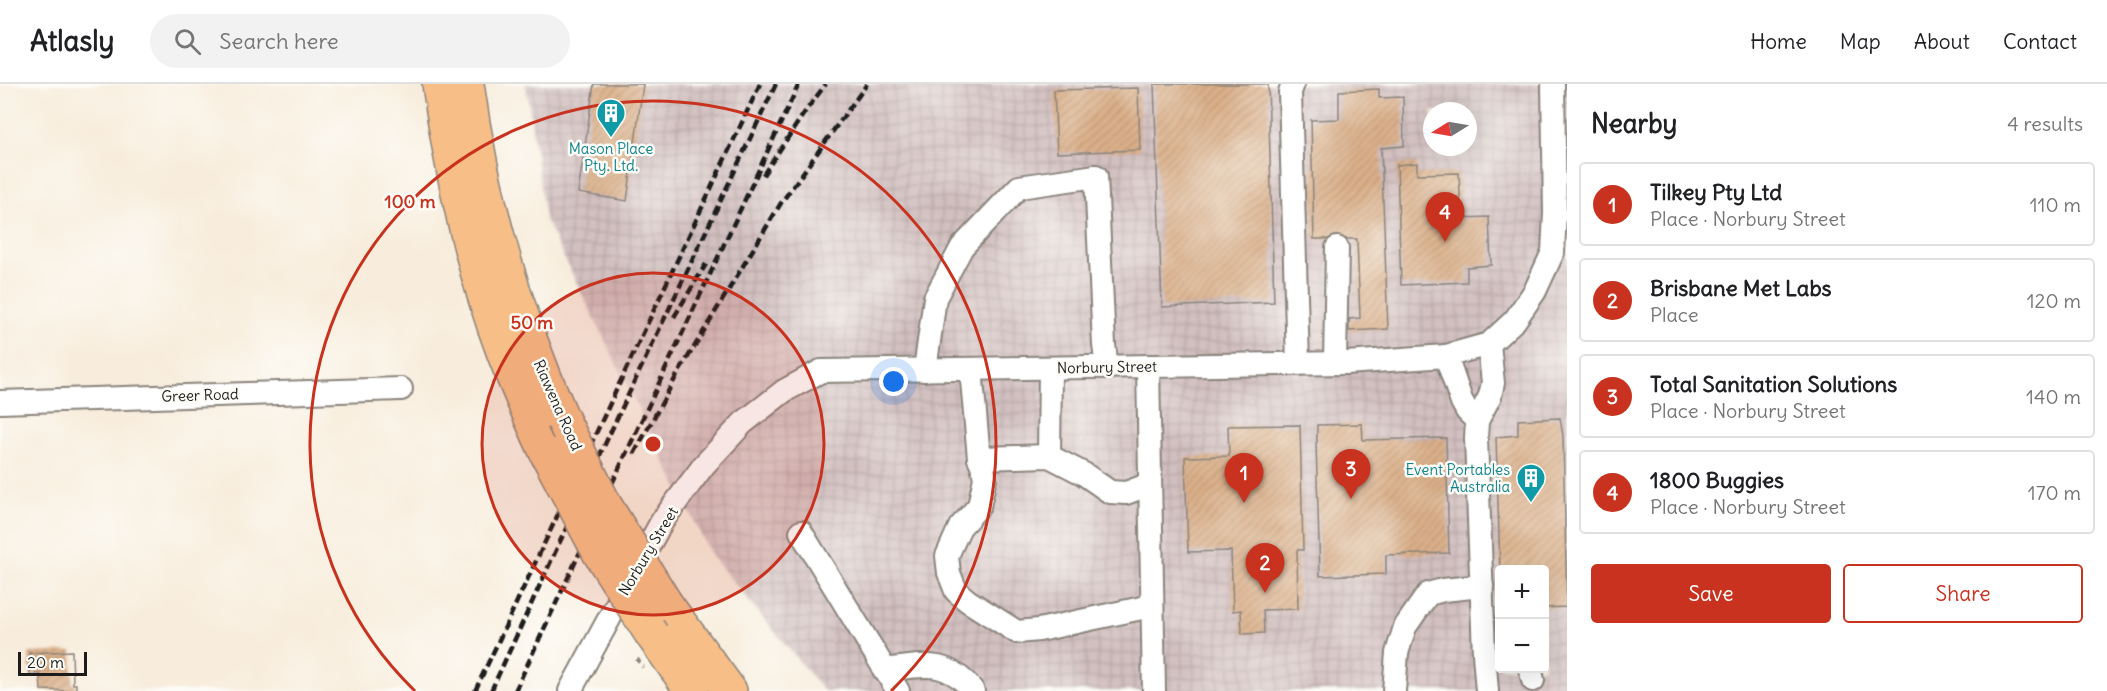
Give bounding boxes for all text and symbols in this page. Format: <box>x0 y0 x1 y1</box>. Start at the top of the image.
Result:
search box <box>150 14 570 68</box>
text: Atlasly <box>30 23 114 59</box>
icon: search <box>171 25 204 58</box>
text: Search here <box>219 27 339 55</box>
text: Home <box>1750 28 1807 55</box>
text: Map <box>1840 28 1881 55</box>
text: About <box>1914 28 1970 55</box>
text: Contact <box>2003 28 2077 55</box>
building icon: Mason Place Pty. Ltd. <box>595 97 627 139</box>
north arrow <box>1423 102 1477 156</box>
text: Nearby <box>1591 107 1677 140</box>
text: 4 results <box>2007 111 2083 136</box>
place label: Mason Place Pty. Ltd. <box>569 139 653 175</box>
text: Tilkey Pty Ltd <box>1650 178 1782 206</box>
text: 100 m <box>385 190 436 213</box>
pin: 4 <box>1426 192 1464 242</box>
text: 1 <box>1609 192 1616 217</box>
text: 110 m <box>2030 192 2081 217</box>
text: Place · Norbury Street <box>1650 206 1846 231</box>
text: Brisbane Met Labs <box>1650 274 1832 302</box>
text: 2 <box>1607 288 1618 313</box>
text: 120 m <box>2027 288 2081 313</box>
text: Place <box>1650 302 1698 327</box>
text: 50 m <box>511 311 553 334</box>
street label: Riawena Road <box>530 357 587 453</box>
street label: Norbury Street <box>1057 357 1157 377</box>
your location <box>879 367 908 396</box>
text: Total Sanitation Solutions <box>1650 370 1897 398</box>
street label: Greer Road <box>161 384 239 406</box>
text: 3 <box>1607 384 1618 409</box>
text: 140 m <box>2026 384 2081 409</box>
text: Place · Norbury Street <box>1650 398 1846 423</box>
centre of rings <box>643 434 663 454</box>
pin: 3 <box>1332 450 1370 499</box>
pin: 1 <box>1224 454 1264 503</box>
place label: Event Portables Australia <box>1405 460 1510 496</box>
building icon: Event Portables Australia <box>1515 462 1547 504</box>
text: 1800 Buggies <box>1650 466 1784 494</box>
text: 4 <box>1607 480 1618 505</box>
text: 170 m <box>2028 480 2081 505</box>
text: Place · Norbury Street <box>1650 494 1846 519</box>
street label: Norbury Street <box>614 503 682 599</box>
pin: 2 <box>1246 544 1284 593</box>
button: Save <box>1591 564 1831 623</box>
button: Share <box>1843 564 2083 623</box>
map controls <box>1495 565 1549 673</box>
button: + <box>1495 565 1549 619</box>
button: − <box>1495 619 1549 673</box>
scale bar <box>18 649 87 676</box>
text: 20 m <box>27 652 64 672</box>

